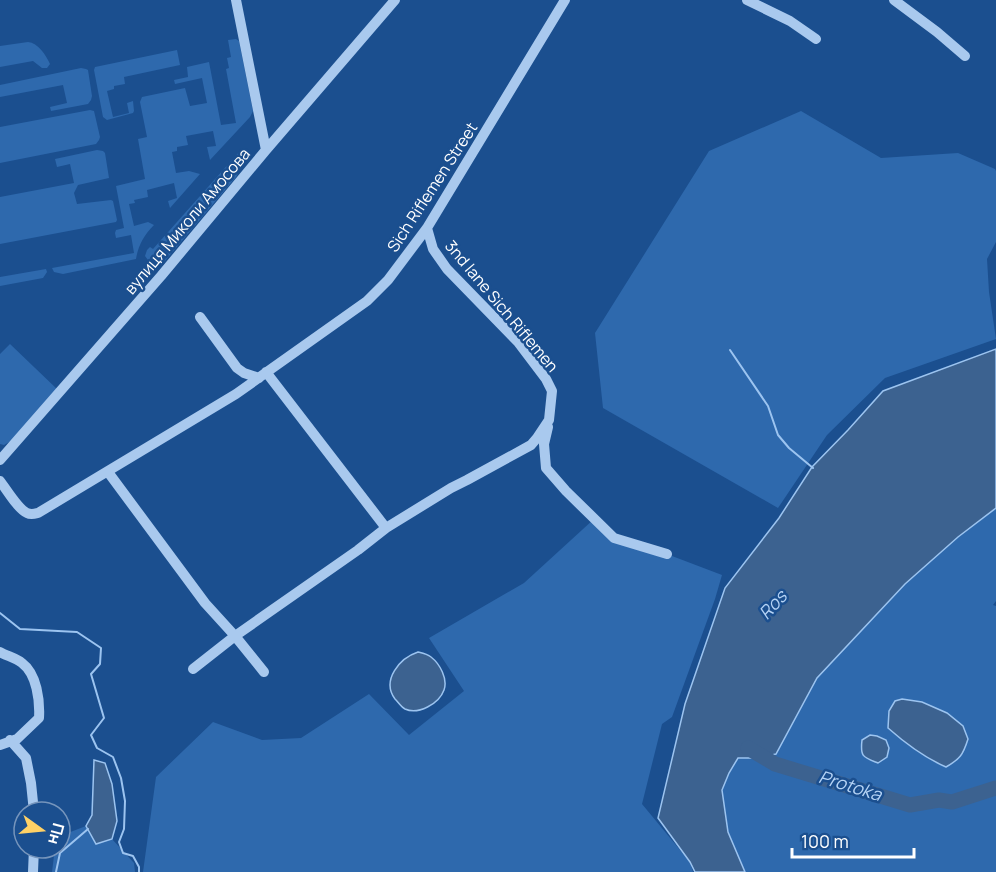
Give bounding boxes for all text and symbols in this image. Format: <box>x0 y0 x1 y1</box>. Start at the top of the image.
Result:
street label: Sich Riflemen Street <box>382 118 482 256</box>
street label: вулиця Миколи Амосова <box>119 143 255 299</box>
street label: 3nd lane Sich Riflemen <box>440 235 564 377</box>
water label: Ros <box>753 583 793 624</box>
water label: Protoka <box>816 764 885 806</box>
north arrow <box>12 800 72 860</box>
text: Пн <box>43 821 70 847</box>
scale bar <box>792 821 914 859</box>
text: 100 m <box>801 829 849 853</box>

